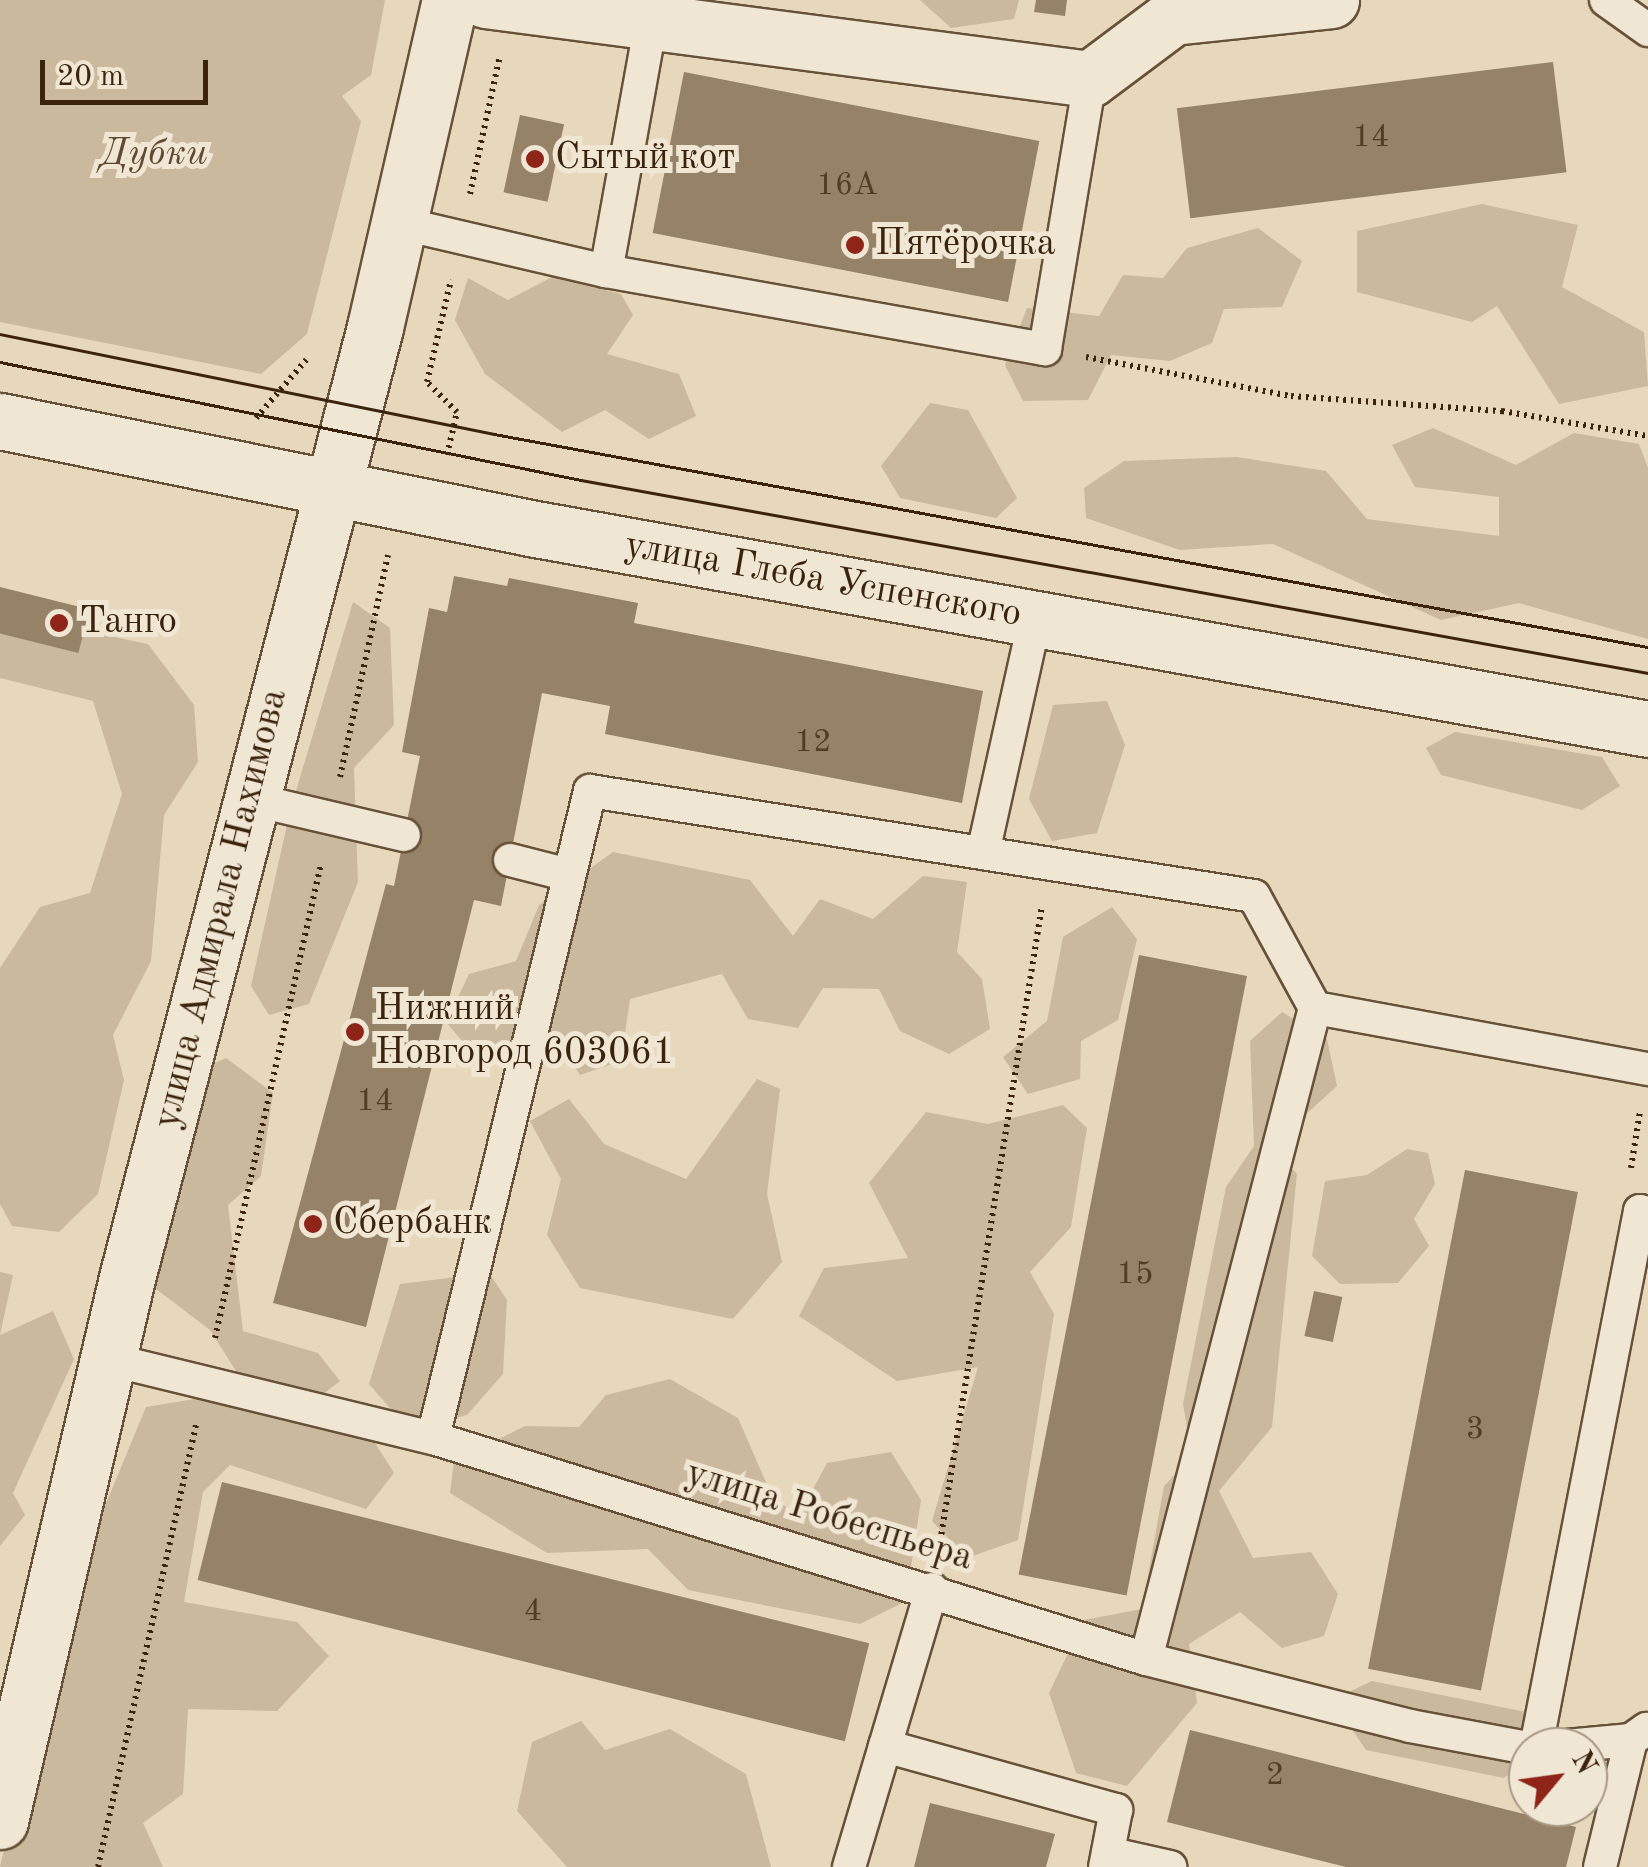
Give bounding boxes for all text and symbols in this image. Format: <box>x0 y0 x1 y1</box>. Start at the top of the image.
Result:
scale bar <box>45 40 212 102</box>
text: 20 m <box>57 62 124 92</box>
house number: 14 <box>1352 119 1390 157</box>
park label: Дубки <box>100 132 208 178</box>
place label: Сытый кот <box>555 136 735 182</box>
marker: Сытый кот <box>524 148 546 170</box>
house number: 16А <box>816 167 878 205</box>
place label: Пятёрочка <box>875 222 1055 268</box>
marker: Пятёрочка <box>844 234 866 256</box>
street label: улица Глеба Успенского <box>621 524 1025 638</box>
place label: Танго <box>79 600 177 646</box>
marker: Танго <box>48 612 70 634</box>
street label: улица Адмирала Нахимова <box>145 684 299 1134</box>
house number: 12 <box>794 724 832 762</box>
place label: Нижний Новгород 603061 <box>375 987 674 1076</box>
marker: Нижний Новгород 603061 <box>344 1021 366 1043</box>
house number: 14 <box>356 1083 394 1121</box>
place label: Сбербанк <box>333 1201 492 1247</box>
marker: Сбербанк <box>302 1213 324 1235</box>
house number: 15 <box>1116 1256 1154 1294</box>
house number: 3 <box>1466 1411 1484 1449</box>
street label: улица Робеспьера <box>680 1452 978 1582</box>
house number: 4 <box>524 1593 542 1631</box>
north arrow <box>1508 1727 1608 1827</box>
text: N <box>1565 1747 1600 1780</box>
house number: 2 <box>1266 1757 1284 1795</box>

